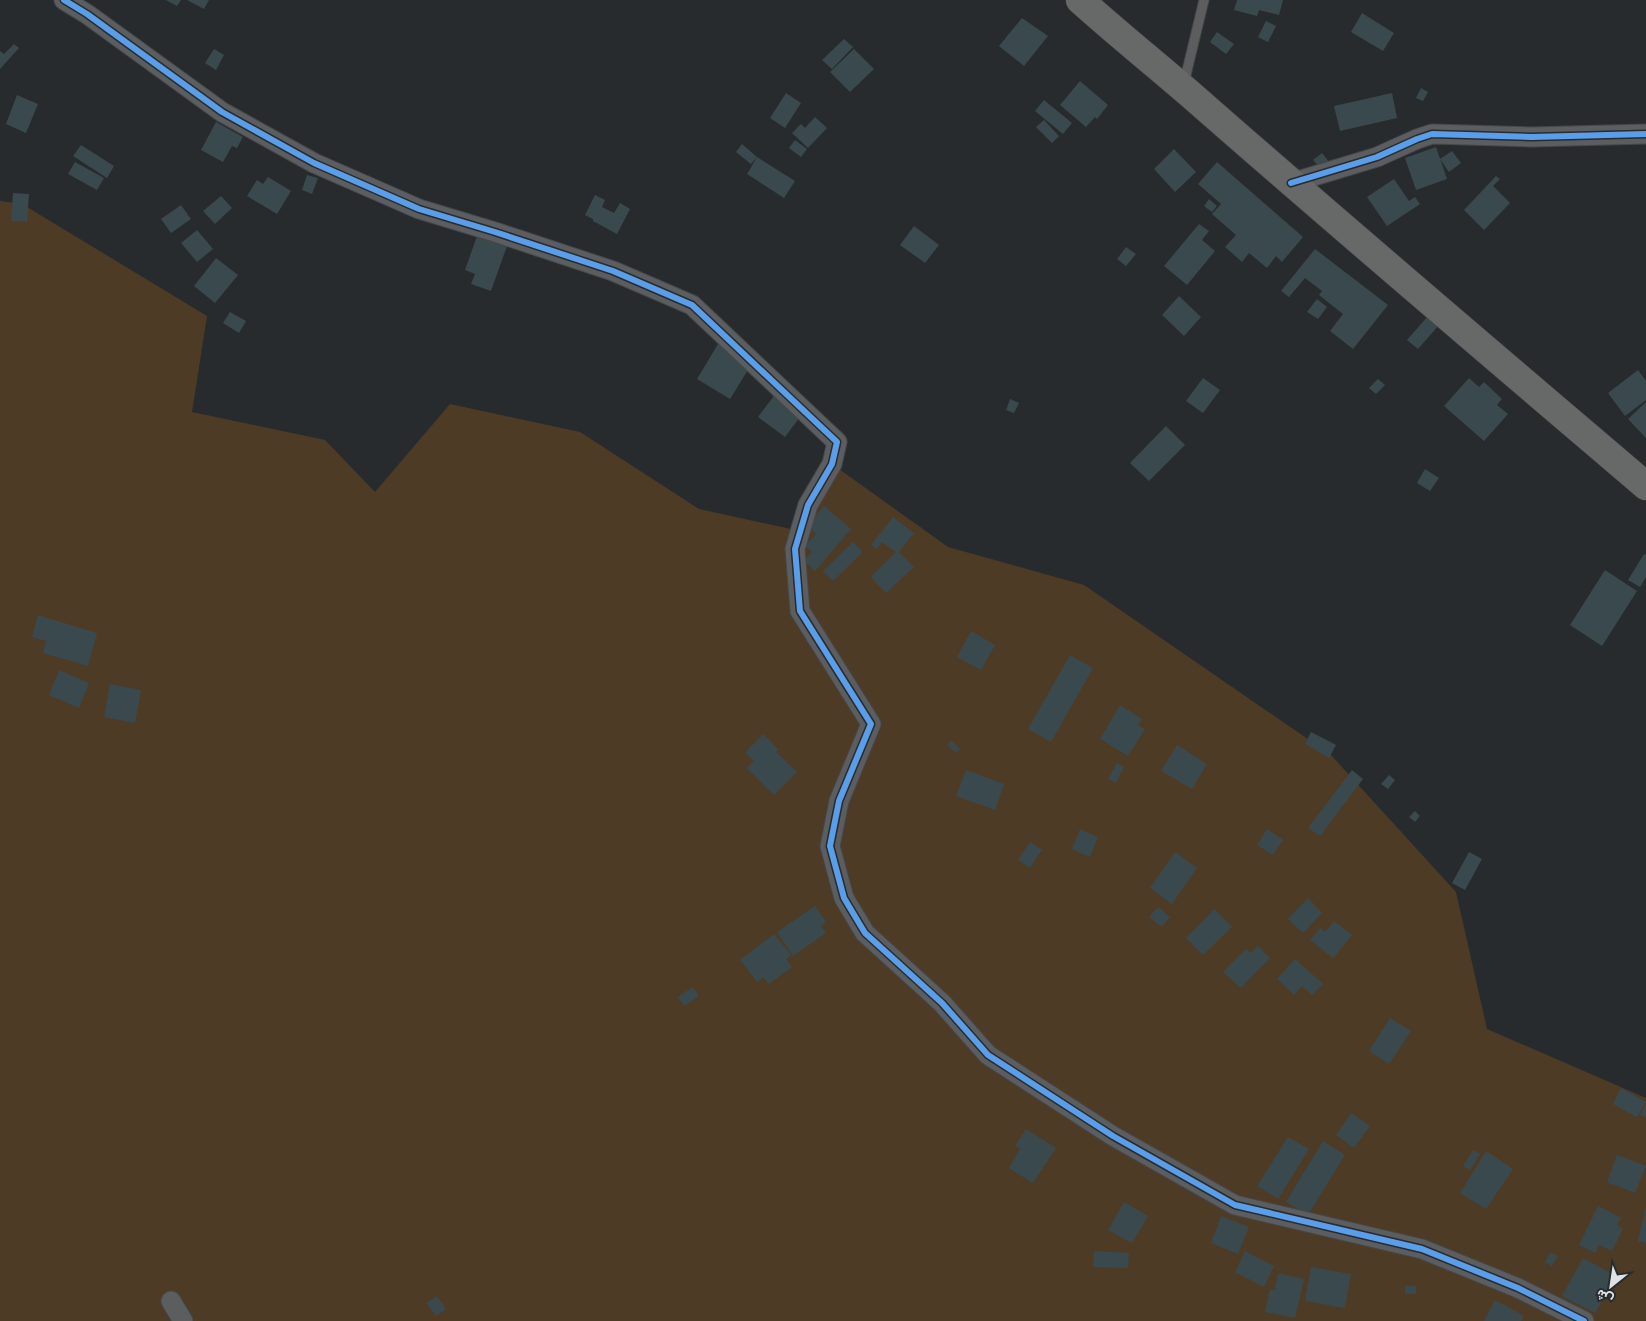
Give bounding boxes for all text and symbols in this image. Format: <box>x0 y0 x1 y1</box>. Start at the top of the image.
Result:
north arrow <box>1586 1261 1636 1311</box>
text: ش <box>1593 1285 1616 1309</box>

